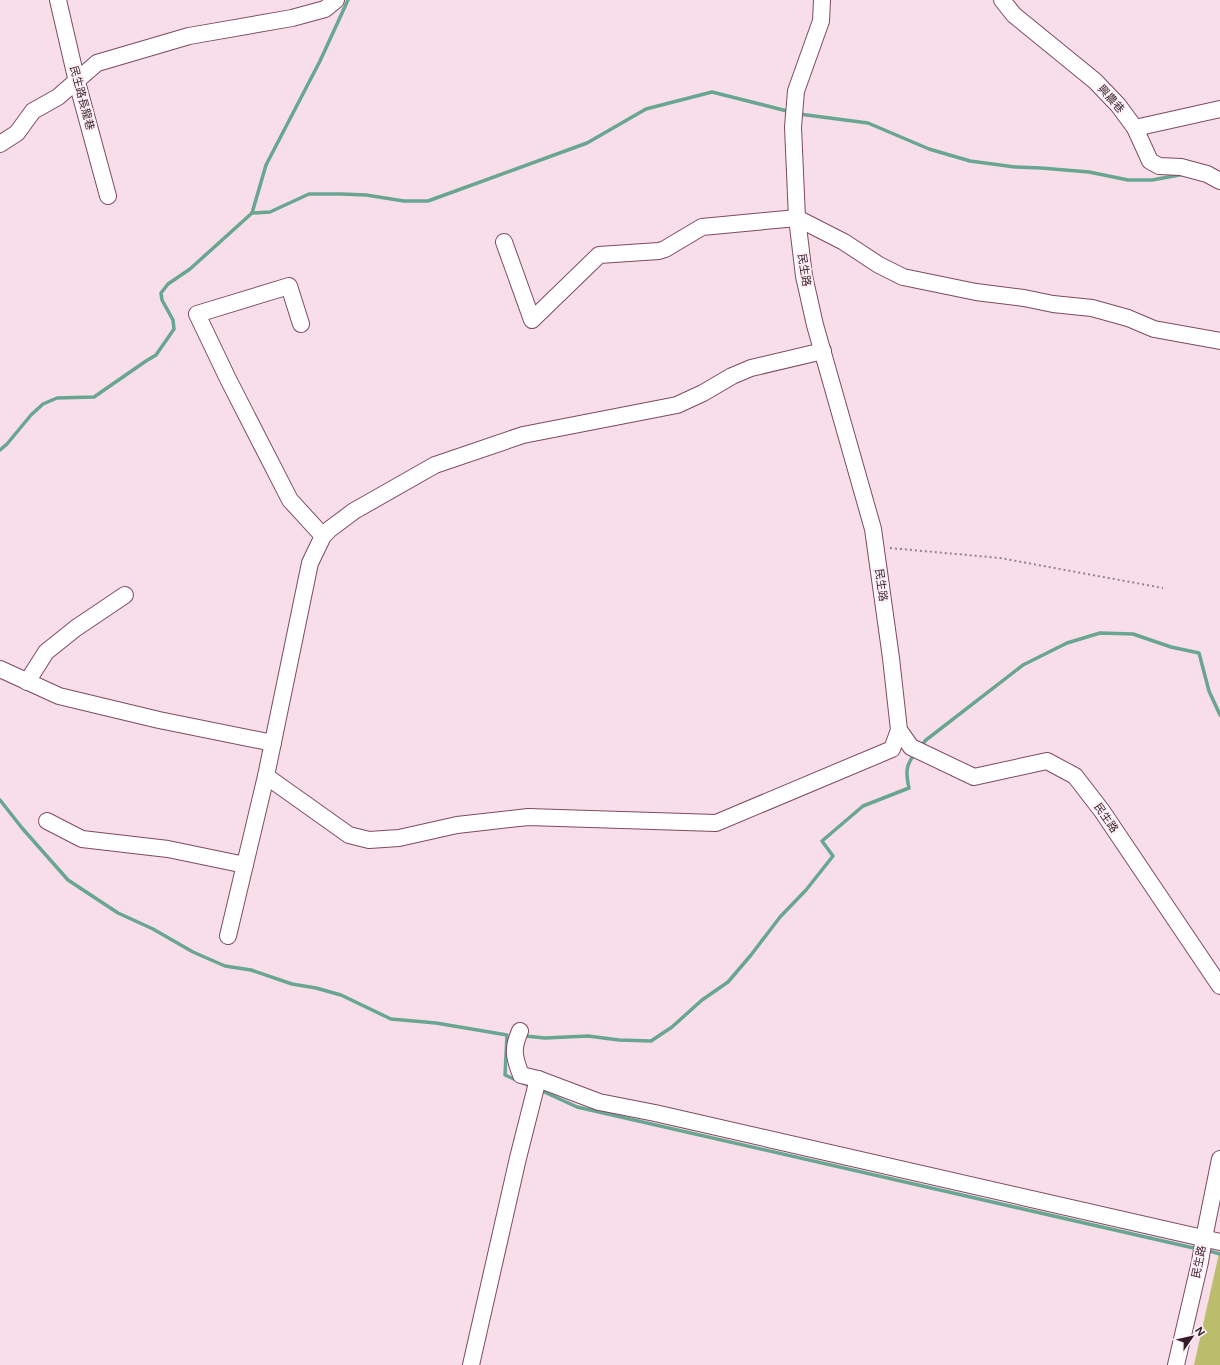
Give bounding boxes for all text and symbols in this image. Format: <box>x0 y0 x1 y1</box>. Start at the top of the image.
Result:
street label: 民生路長龍巷 <box>67 64 97 132</box>
street label: 興農巷 <box>1095 82 1127 116</box>
street label: 民生路 <box>795 253 813 287</box>
street label: 民生路 <box>872 568 890 602</box>
street label: 民生路 <box>1091 801 1121 835</box>
street label: 民生路 <box>1189 1245 1209 1279</box>
north arrow <box>1172 1317 1212 1357</box>
text: N <box>1192 1325 1208 1339</box>

